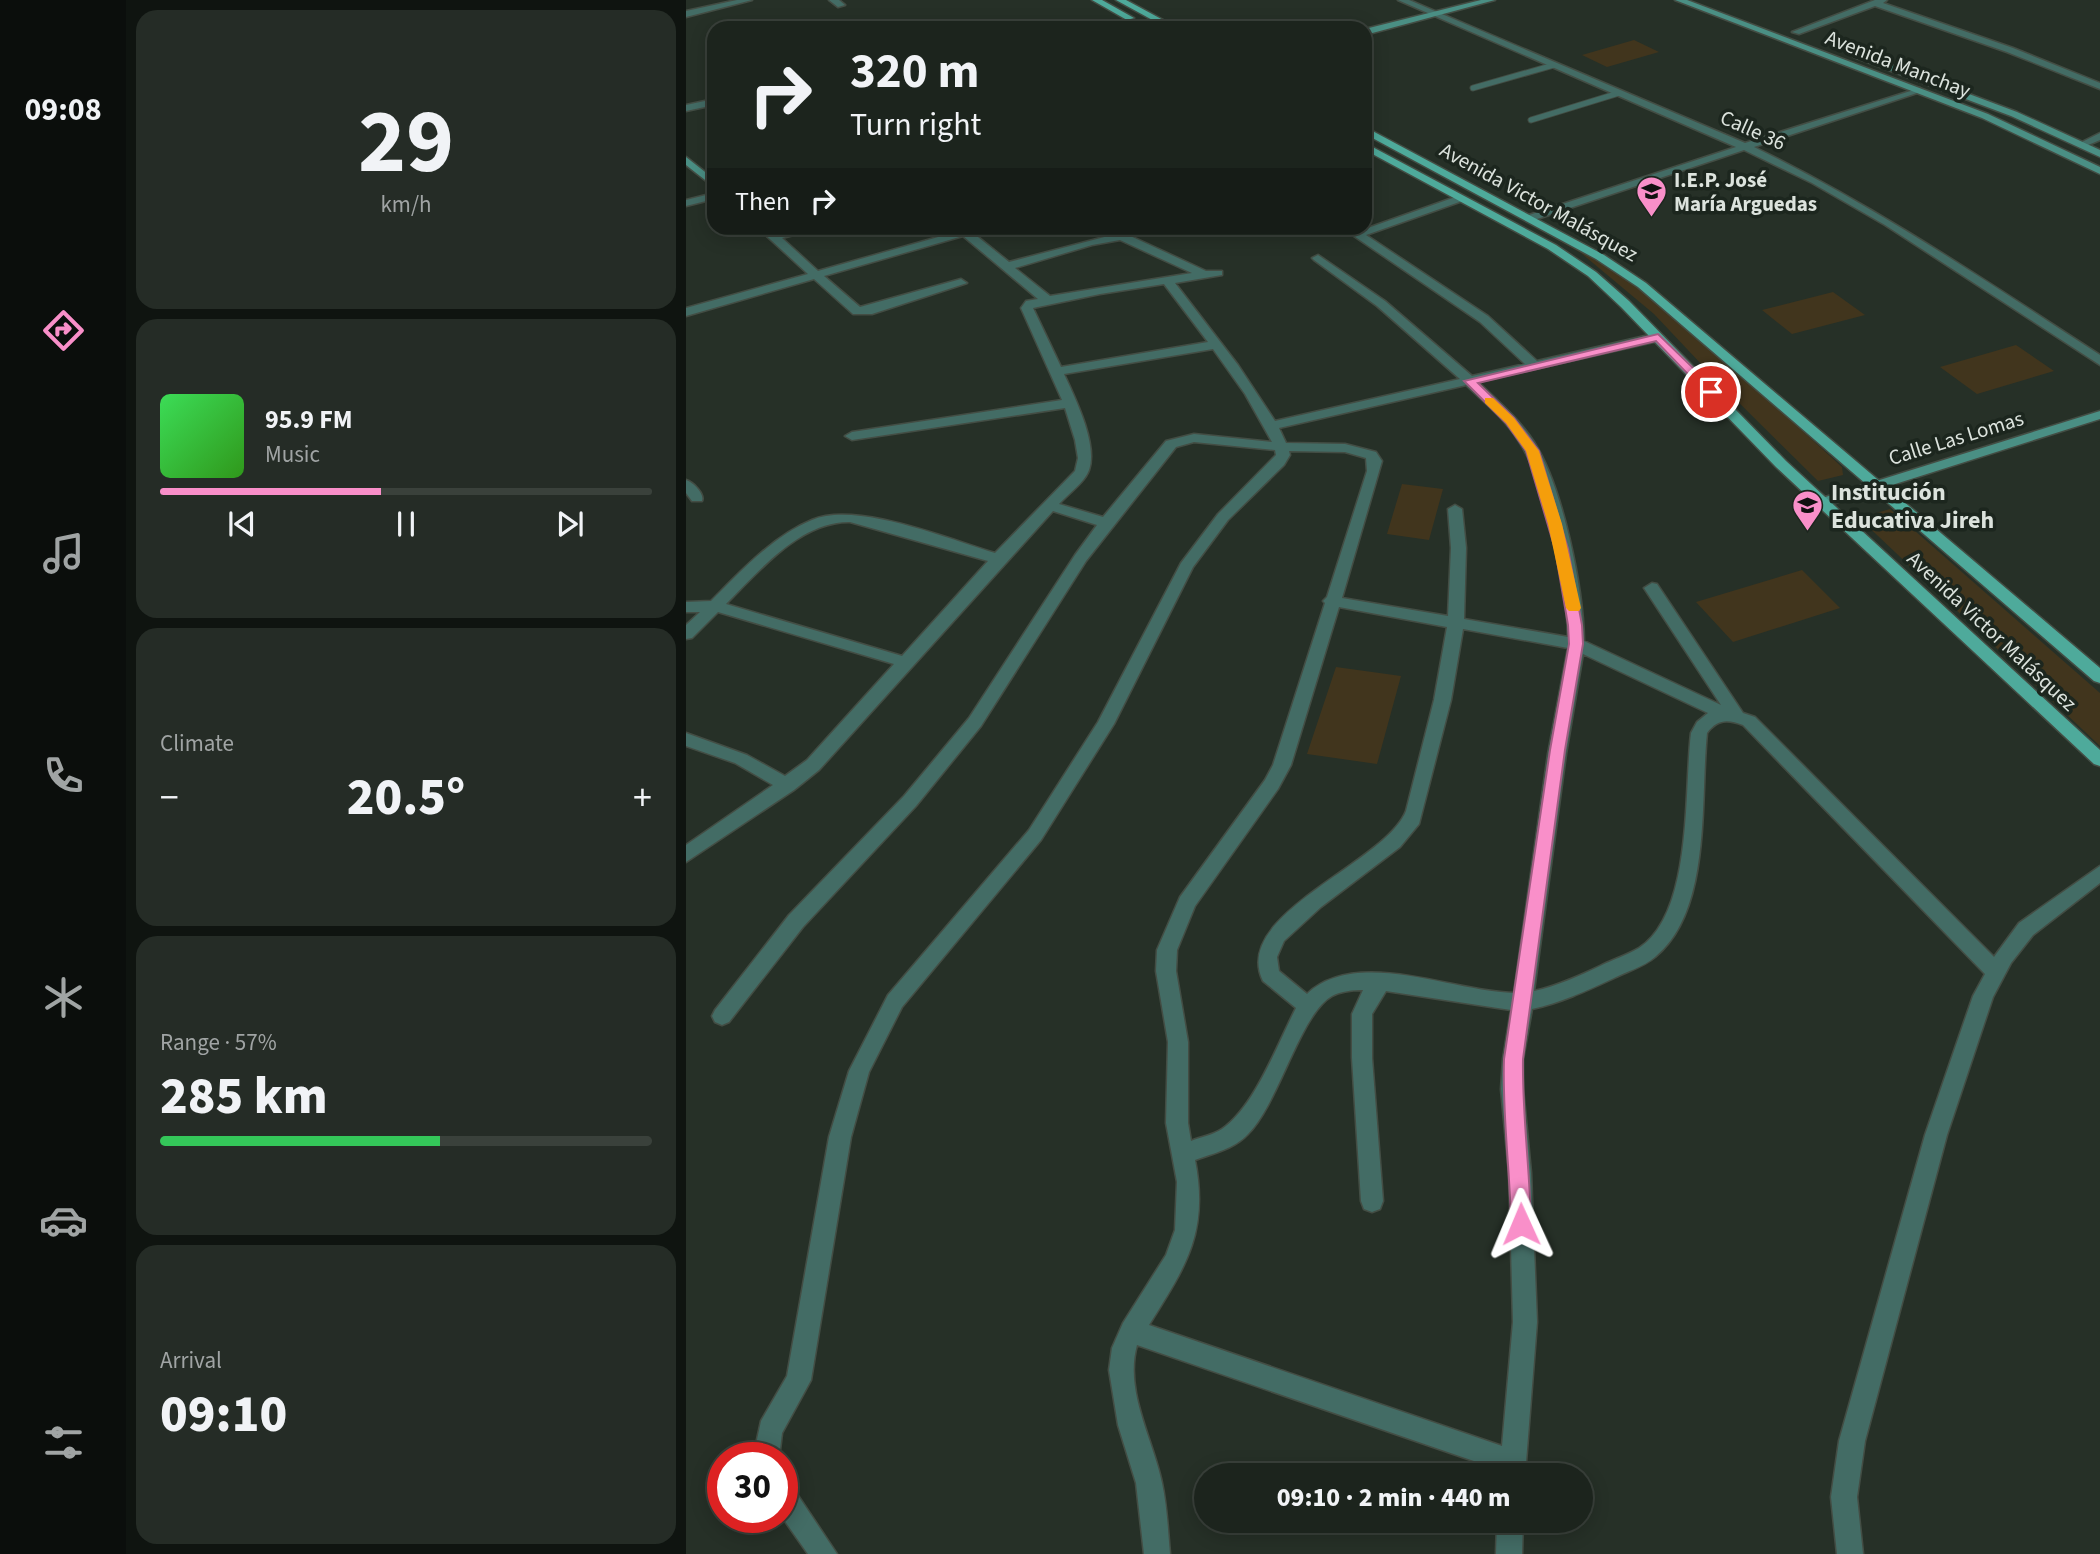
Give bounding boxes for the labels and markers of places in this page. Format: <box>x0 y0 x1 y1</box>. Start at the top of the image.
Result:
place label: I.E.P. José María Arguedas <box>1674 165 1817 219</box>
school or university icon: I.E.P. José María Arguedas <box>1634 175 1668 219</box>
pin <box>1681 362 1741 422</box>
place label: Institución Educativa Jireh <box>1831 475 1994 538</box>
school or university icon: Institución Educativa Jireh <box>1791 489 1825 533</box>

